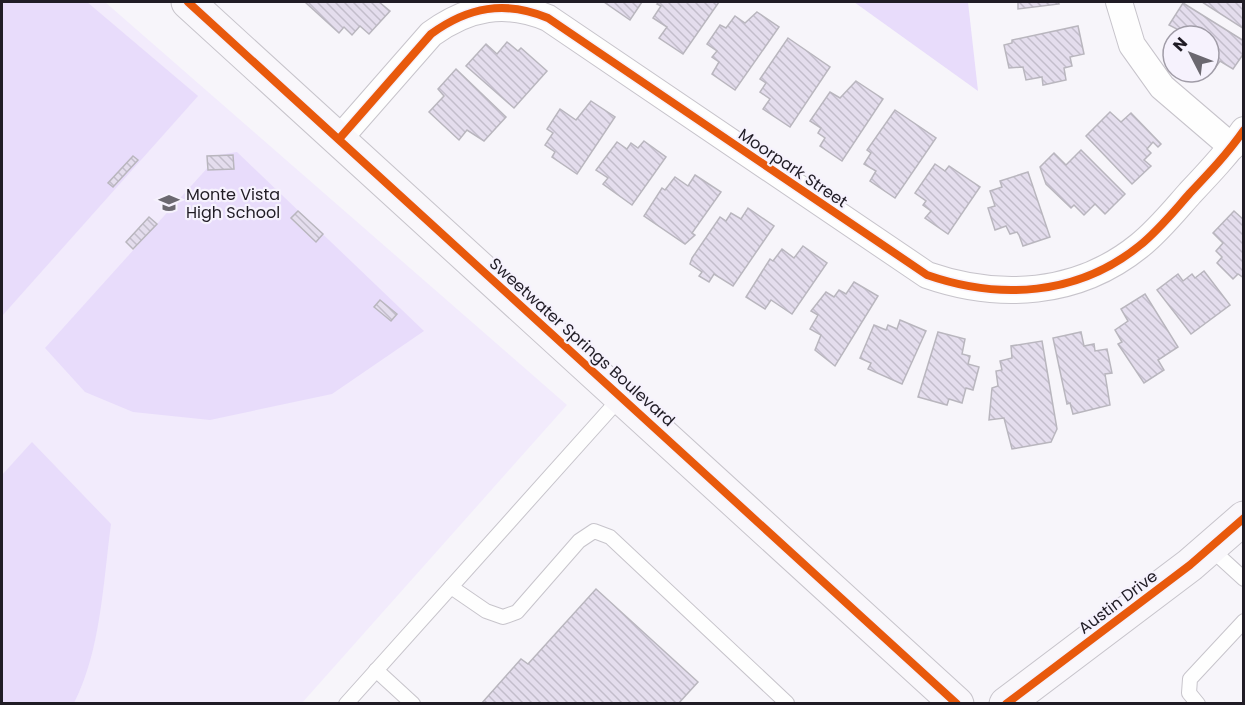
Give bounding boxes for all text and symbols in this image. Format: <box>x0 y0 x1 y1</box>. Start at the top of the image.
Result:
north arrow <box>1161 24 1221 84</box>
text: N <box>1168 32 1193 56</box>
street label: Moorpark Street <box>734 123 852 213</box>
place label: Monte Vista High School <box>186 183 280 224</box>
school or university icon: Monte Vista High School <box>157 191 181 215</box>
street label: Sweetwater Springs Boulevard <box>484 252 680 432</box>
street label: Austin Drive <box>1074 565 1162 639</box>

